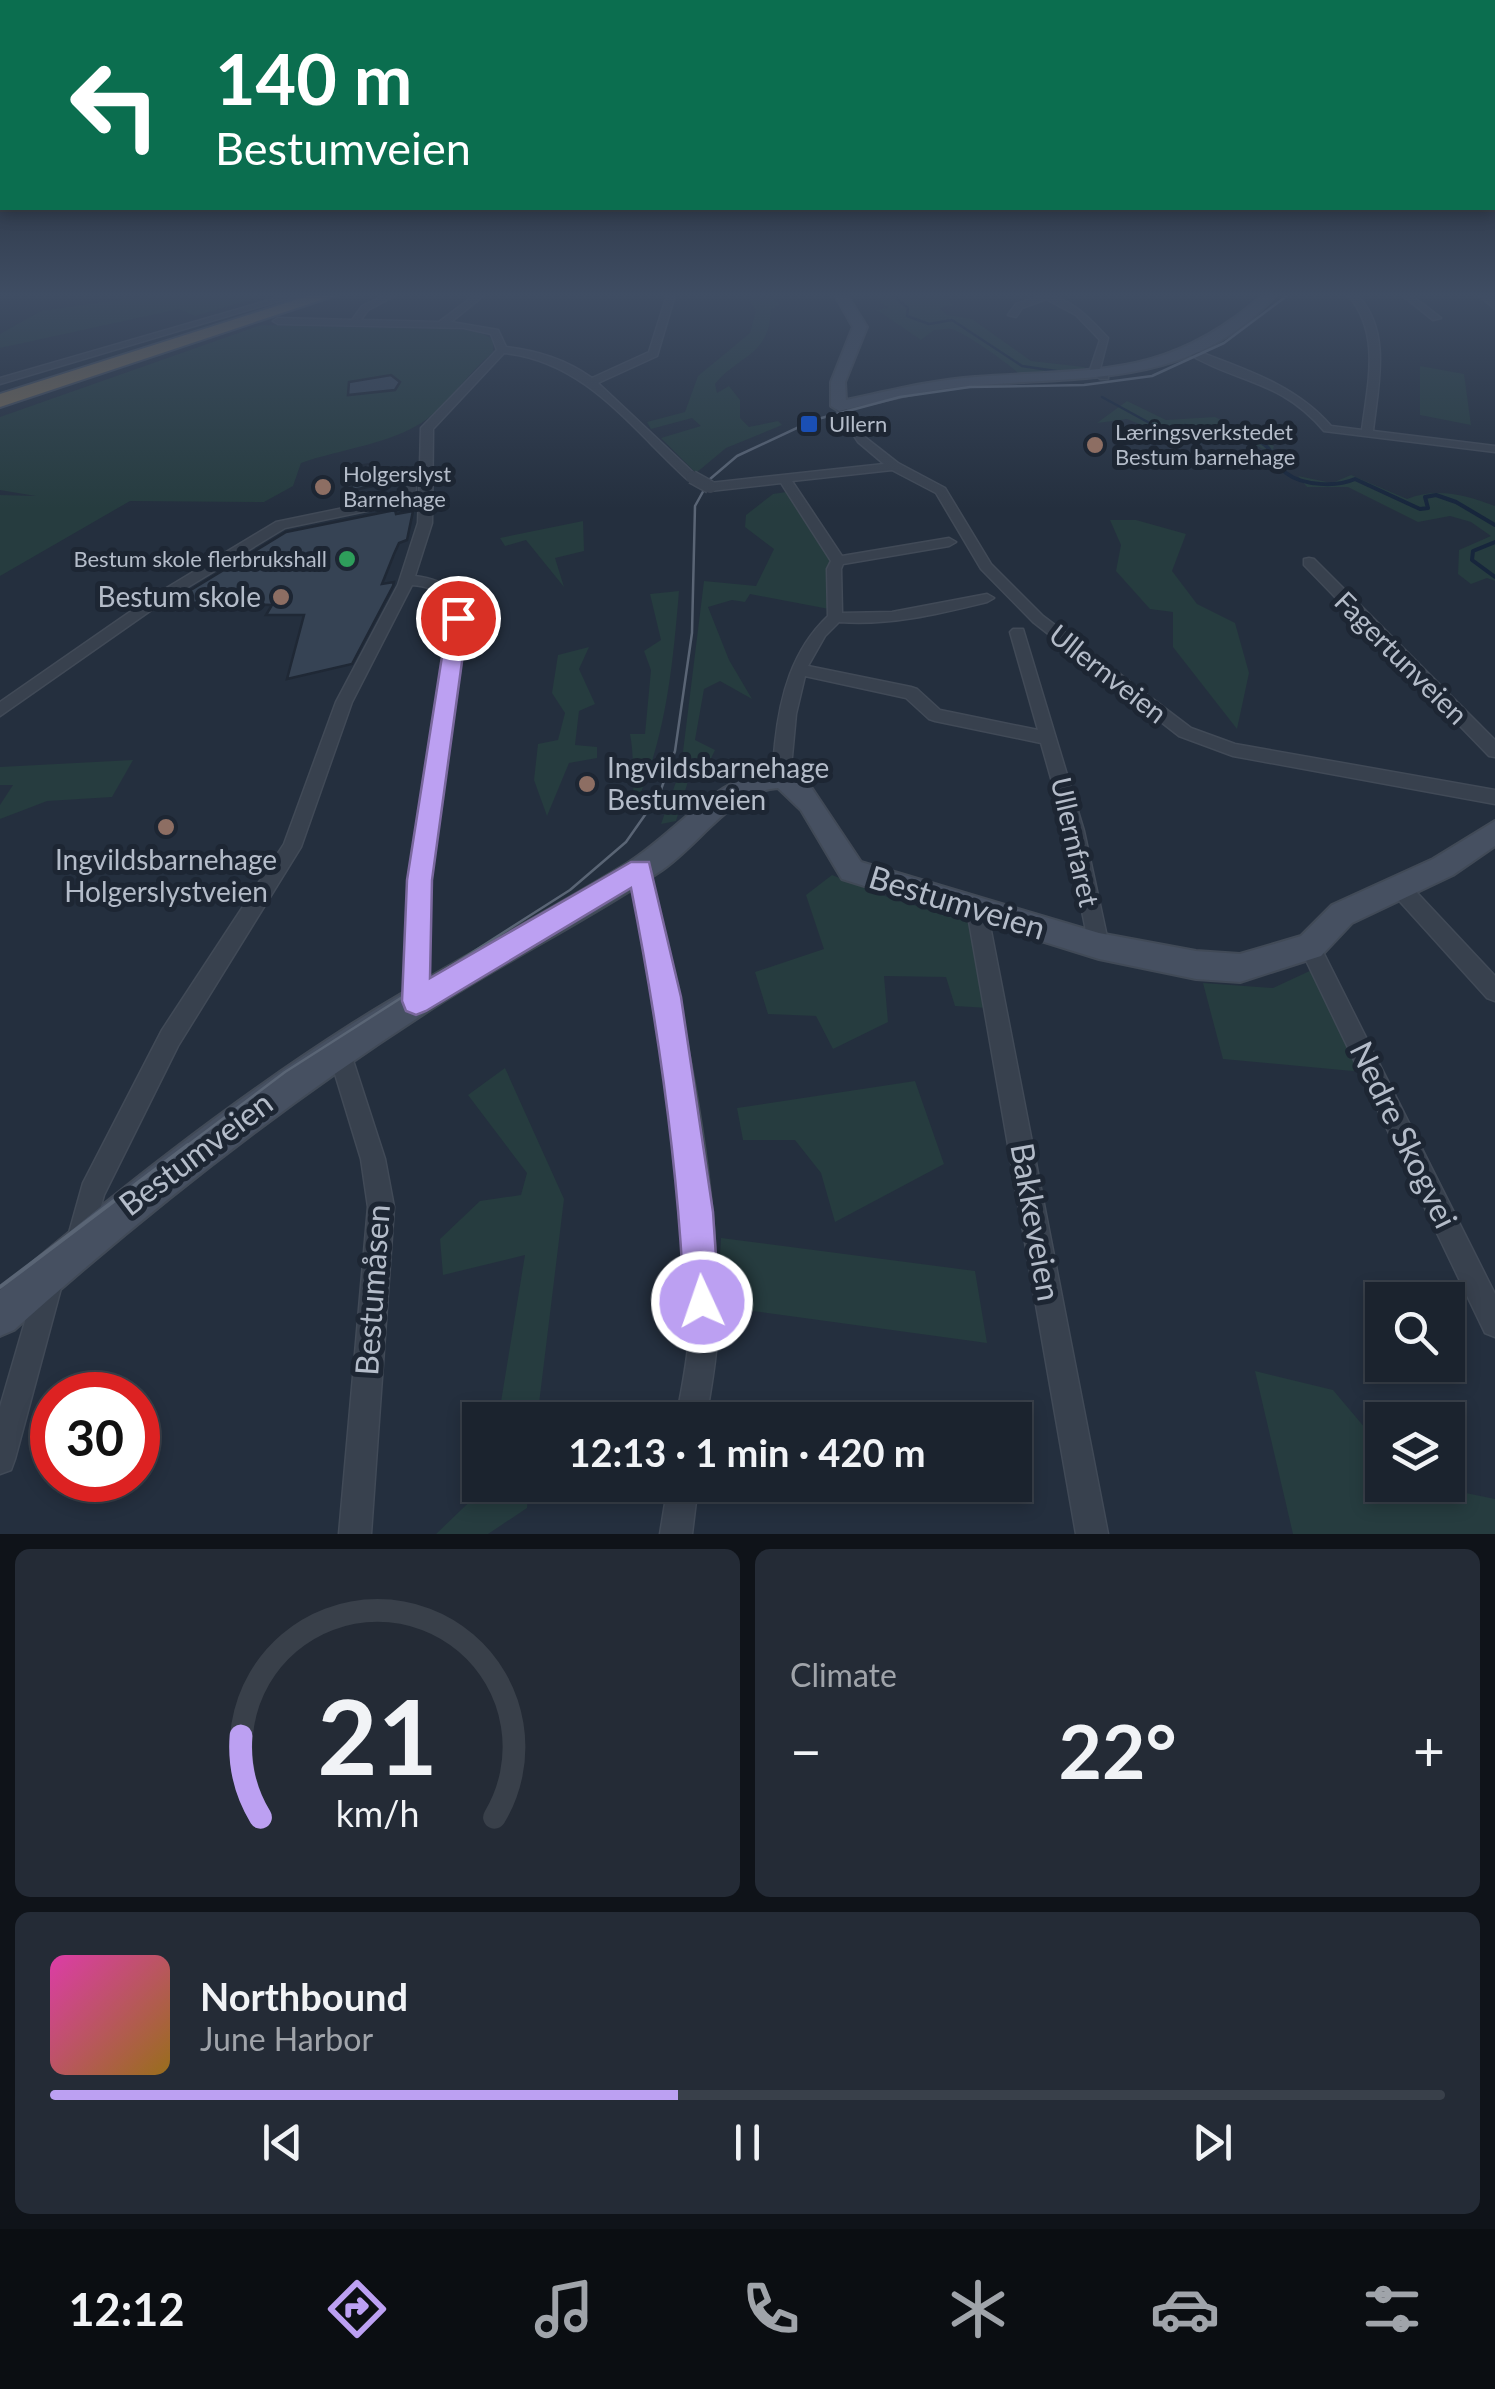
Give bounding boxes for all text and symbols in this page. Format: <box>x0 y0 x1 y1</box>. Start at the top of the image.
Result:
text: 140 m <box>215 36 412 120</box>
icon: left <box>50 40 180 170</box>
text: Bestumveien <box>215 121 471 175</box>
place label: Ullern <box>829 410 887 437</box>
marker: Ullern <box>798 413 820 435</box>
place label: Læringsverkstedet Bestum barnehage <box>1115 418 1295 470</box>
marker: Læringsverkstedet Bestum barnehage <box>1084 434 1106 456</box>
place label: Holgerslyst Barnehage <box>343 460 451 512</box>
marker: Holgerslyst Barnehage <box>312 476 334 498</box>
place label: Bestum skole flerbrukshall <box>73 545 327 572</box>
marker: Bestum skole flerbrukshall <box>336 548 358 570</box>
pin <box>416 576 501 661</box>
place label: Bestum skole <box>98 579 261 613</box>
street label: Fagertunveien <box>1328 584 1475 731</box>
marker: Bestum skole <box>270 586 292 608</box>
icon: arrive <box>431 591 486 646</box>
street label: Ullernveien <box>1043 617 1174 730</box>
place label: Ingvildsbarnehage Bestumveien <box>607 750 829 816</box>
marker: Ingvildsbarnehage Bestumveien <box>576 773 598 795</box>
street label: Ullernfaret <box>1045 774 1107 910</box>
marker: Ingvildsbarnehage Holgerslystveien <box>155 816 177 838</box>
place label: Ingvildsbarnehage Holgerslystveien <box>55 842 277 908</box>
street label: Bestumveien <box>865 856 1050 947</box>
street label: Nedre Skogvei <box>1342 1035 1466 1234</box>
street label: Bestumveien <box>111 1082 279 1223</box>
street label: Bakkeveien <box>1003 1140 1070 1304</box>
street label: Bestumåsen <box>346 1203 397 1377</box>
position arrow <box>650 1250 754 1354</box>
map controls <box>1365 1282 1465 1502</box>
button: search <box>1365 1282 1465 1382</box>
speed limit sign: 30 <box>30 1372 160 1502</box>
button: layers <box>1365 1402 1465 1502</box>
text: 12:13 · 1 min · 420 m <box>568 1429 926 1475</box>
text: Climate <box>790 1655 897 1694</box>
text: 21 <box>317 1672 438 1797</box>
text: 22° <box>1058 1705 1177 1795</box>
text: − <box>790 1717 822 1783</box>
text: + <box>1413 1717 1445 1783</box>
text: km/h <box>336 1792 419 1835</box>
text: Northbound <box>200 1973 408 2019</box>
text: June Harbor <box>200 2019 373 2058</box>
icon: previous <box>255 2115 310 2170</box>
icon: pause <box>720 2115 775 2170</box>
icon: next <box>1185 2115 1240 2170</box>
icon: directions <box>322 2274 392 2344</box>
icon: music <box>529 2274 599 2344</box>
icon: phone <box>736 2274 806 2344</box>
icon: climate <box>943 2274 1013 2344</box>
icon: car <box>1150 2274 1220 2344</box>
icon: filters <box>1357 2274 1427 2344</box>
text: 12:12 <box>69 2282 185 2336</box>

